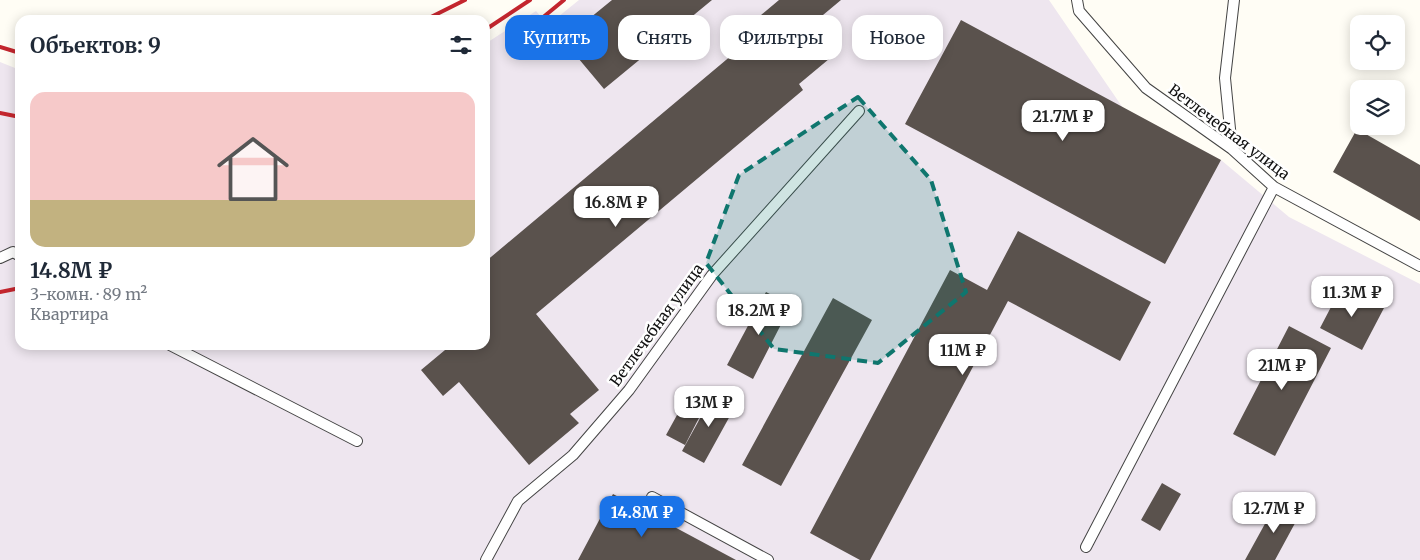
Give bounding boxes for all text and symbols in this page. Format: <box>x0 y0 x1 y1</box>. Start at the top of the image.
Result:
chip: Купить <box>505 15 608 60</box>
chip: Снять <box>618 15 710 60</box>
chip: Фильтры <box>720 15 842 60</box>
chip: Новое <box>852 15 943 60</box>
map controls <box>1350 15 1405 135</box>
button: locate <box>1350 15 1405 70</box>
icon: filters <box>447 31 475 59</box>
text: Объектов: 9 <box>30 32 161 59</box>
street label: Ветлечебная улица <box>1165 80 1294 183</box>
button: layers <box>1350 80 1405 135</box>
pin: 21.7M ₽ <box>1017 100 1109 142</box>
text: 21.7M ₽ <box>1033 106 1093 126</box>
icon: home <box>208 124 298 214</box>
pin: 16.8M ₽ <box>570 186 662 228</box>
text: 16.8M ₽ <box>585 192 647 212</box>
text: 14.8M ₽ <box>30 257 112 284</box>
street label: Ветлечебная улица <box>606 260 708 390</box>
pin: 11.3M ₽ <box>1306 276 1398 318</box>
text: 11.3M ₽ <box>1322 282 1382 302</box>
text: 3-комн. · 89 m² <box>30 284 147 304</box>
pin: 18.2M ₽ <box>713 294 805 336</box>
text: 18.2M ₽ <box>728 300 790 320</box>
text: Квартира <box>30 304 109 324</box>
pin: 11M ₽ <box>928 334 998 376</box>
text: 11M ₽ <box>940 340 986 360</box>
pin: 21M ₽ <box>1247 348 1317 391</box>
text: 21M ₽ <box>1258 355 1306 375</box>
pin: 13M ₽ <box>674 386 744 428</box>
text: 13M ₽ <box>685 392 733 412</box>
pin: 12.7M ₽ <box>1228 492 1320 534</box>
pin: 14.8M ₽ <box>596 496 688 538</box>
text: 12.7M ₽ <box>1244 498 1305 518</box>
text: 14.8M ₽ <box>611 502 673 522</box>

